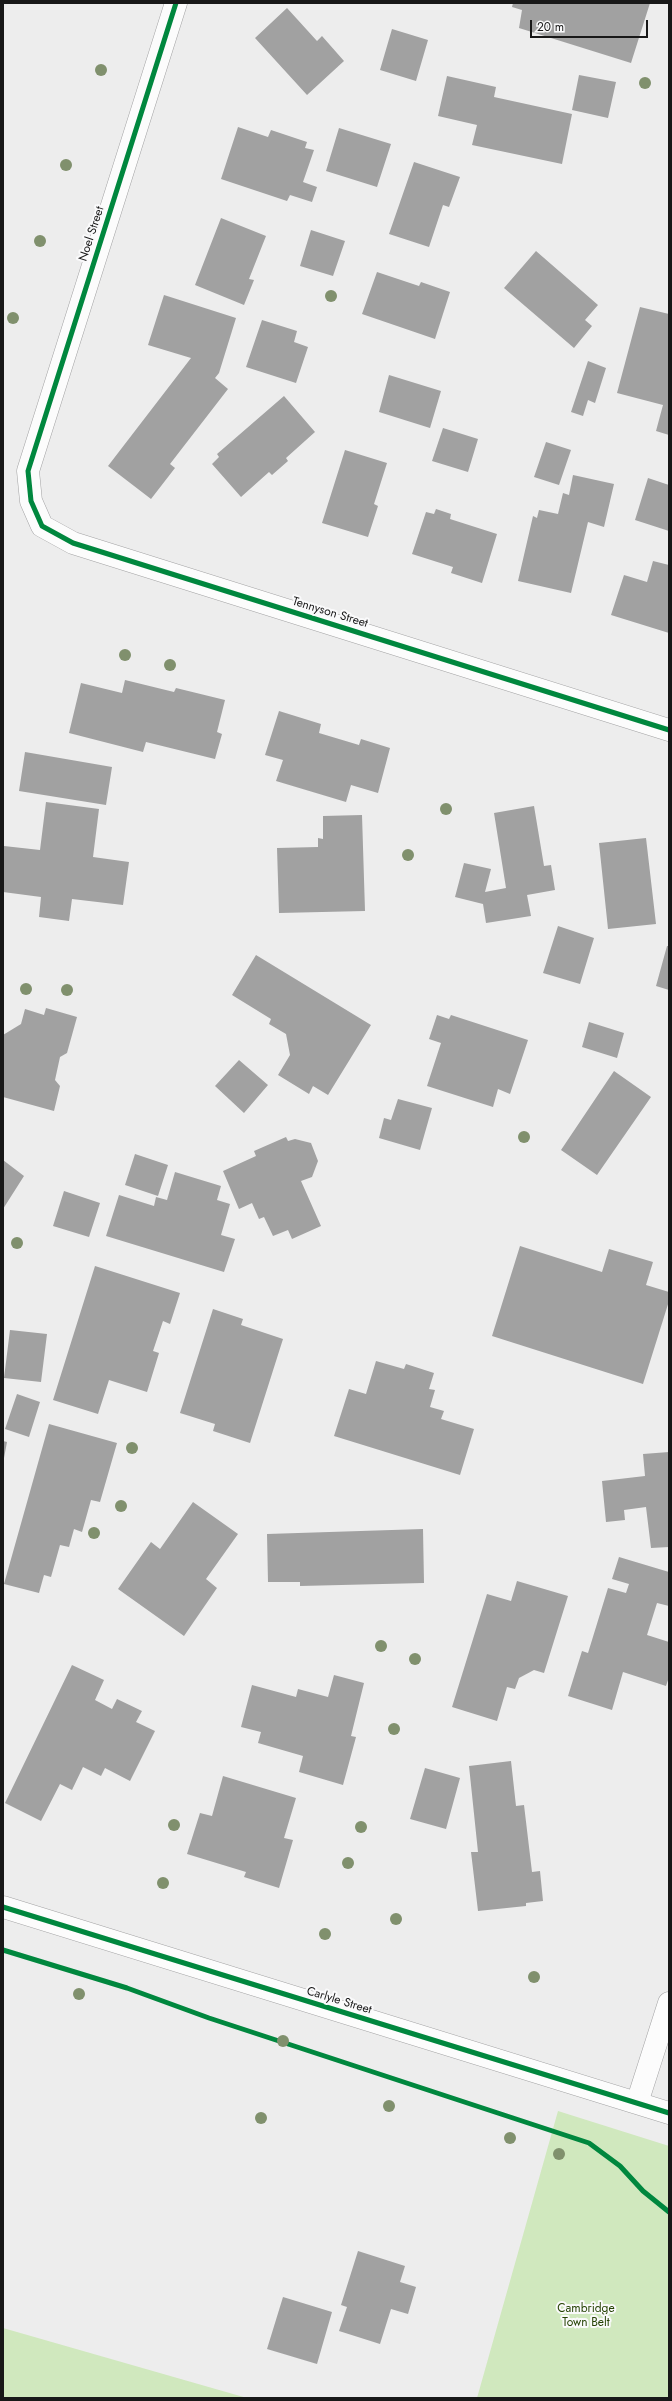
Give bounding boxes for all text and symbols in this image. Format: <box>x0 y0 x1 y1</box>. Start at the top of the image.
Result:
scale bar <box>532 12 650 38</box>
text: 20 m <box>537 18 564 36</box>
street label: Noel Street <box>76 205 108 263</box>
street label: Tennyson Street <box>290 595 370 631</box>
street label: Carlyle Street <box>305 1984 373 2018</box>
park label: Cambridge Town Belt <box>557 2302 615 2330</box>

